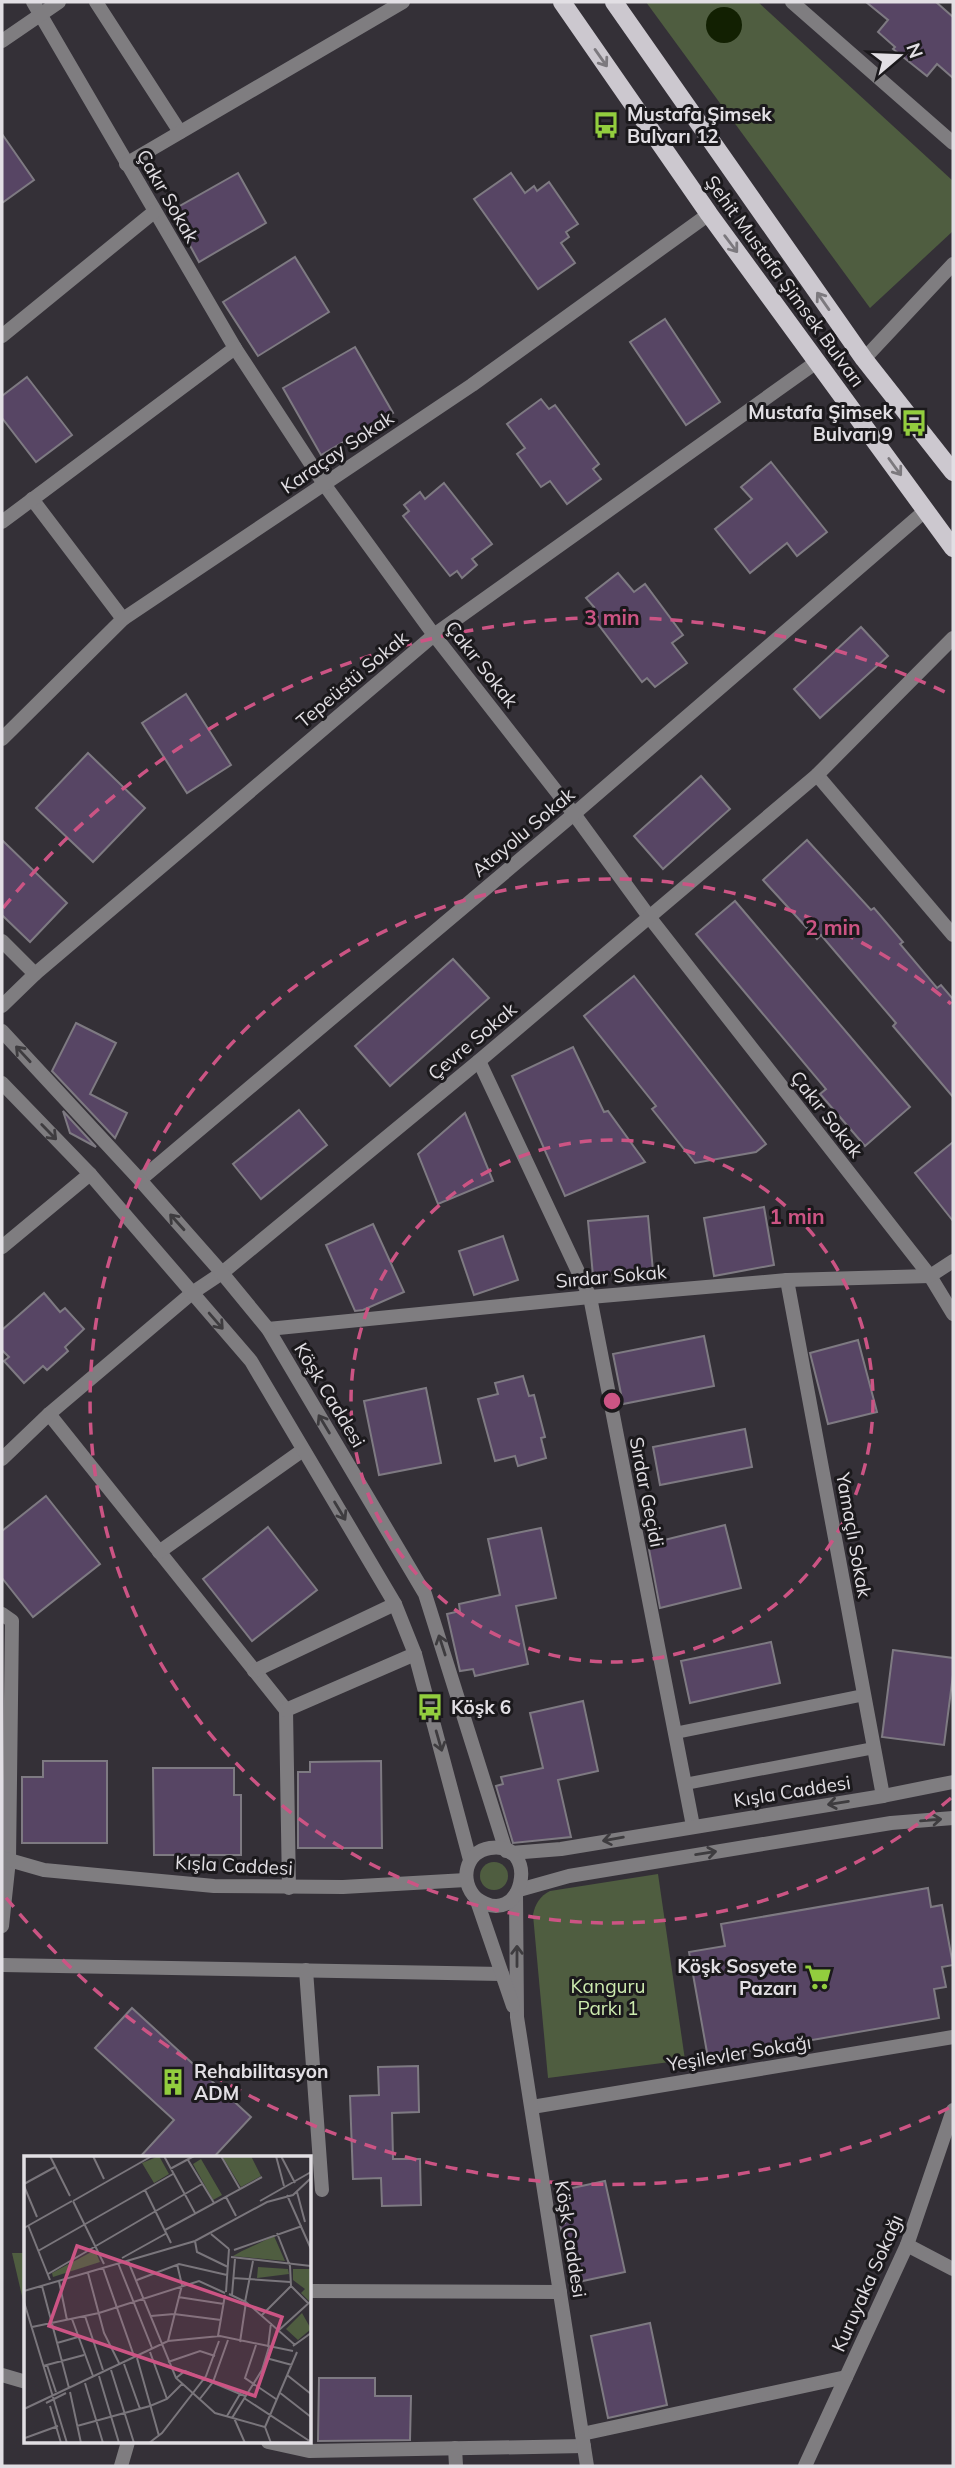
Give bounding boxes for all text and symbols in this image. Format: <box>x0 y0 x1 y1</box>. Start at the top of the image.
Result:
north arrow <box>864 21 934 91</box>
text: N <box>901 40 929 61</box>
one-way arrow <box>594 48 608 67</box>
place label: Mustafa Şimsek Bulvarı 12 <box>627 102 772 148</box>
bus stop icon: Mustafa Şimsek Bulvarı 12 <box>591 110 621 140</box>
street label: Çakır Sokak <box>132 145 204 247</box>
street label: Şehit Mustafa Şimsek Bulvarı <box>700 171 870 391</box>
one-way arrow <box>724 234 738 253</box>
one-way arrow <box>816 292 830 311</box>
place label: Mustafa Şimsek Bulvarı 9 <box>748 400 894 446</box>
street label: Karaçay Sokak <box>276 405 398 499</box>
bus stop icon: Mustafa Şimsek Bulvarı 9 <box>899 408 929 438</box>
one-way arrow <box>888 457 902 476</box>
text: 3 min <box>584 604 640 630</box>
street label: Çakır Sokak <box>441 616 524 712</box>
street label: Tepeüstü Sokak <box>291 625 413 733</box>
street label: Atayolu Sokak <box>467 782 579 882</box>
text: 2 min <box>805 914 861 940</box>
street label: Çevre Sokak <box>423 997 521 1085</box>
one-way arrow <box>15 1045 31 1063</box>
street label: Çakır Sokak <box>786 1066 869 1162</box>
one-way arrow <box>41 1123 58 1140</box>
text: 1 min <box>769 1203 825 1229</box>
one-way arrow <box>169 1213 185 1231</box>
street label: Sırdar Sokak <box>554 1259 668 1293</box>
one-way arrow <box>208 1312 224 1330</box>
street label: Köşk Caddesi <box>289 1338 371 1452</box>
centre of rings <box>600 1389 624 1413</box>
one-way arrow <box>317 1414 331 1434</box>
street label: Sırdar Geçidi <box>625 1435 669 1549</box>
street label: Yamaçlı Sokak <box>831 1470 877 1600</box>
one-way arrow <box>333 1501 347 1521</box>
one-way arrow <box>434 1635 447 1657</box>
bus stop icon: Köşk 6 <box>415 1692 445 1722</box>
place label: Köşk 6 <box>451 1695 511 1719</box>
one-way arrow <box>434 1730 447 1752</box>
street label: Kışla Caddesi <box>732 1770 852 1812</box>
one-way arrow <box>827 1797 850 1810</box>
one-way arrow <box>919 1813 942 1826</box>
one-way arrow <box>602 1833 625 1846</box>
one-way arrow <box>694 1846 717 1859</box>
street label: Kışla Caddesi <box>174 1850 294 1880</box>
one-way arrow <box>510 1944 524 1967</box>
place label: Köşk Sosyete Pazarı <box>677 1954 797 2000</box>
supermarket icon: Köşk Sosyete Pazarı <box>803 1962 833 1992</box>
park label: Kanguru Parkı 1 <box>571 1974 645 2020</box>
street label: Yeşilevler Sokağı <box>664 2030 813 2076</box>
place label: Rehabilitasyon ADM <box>194 2059 329 2105</box>
building icon: Rehabilitasyon ADM <box>158 2067 188 2097</box>
inset map <box>24 2156 312 2444</box>
street label: Köşk Caddesi <box>550 2179 592 2299</box>
street label: Kuruyaka Sokağı <box>826 2211 908 2355</box>

